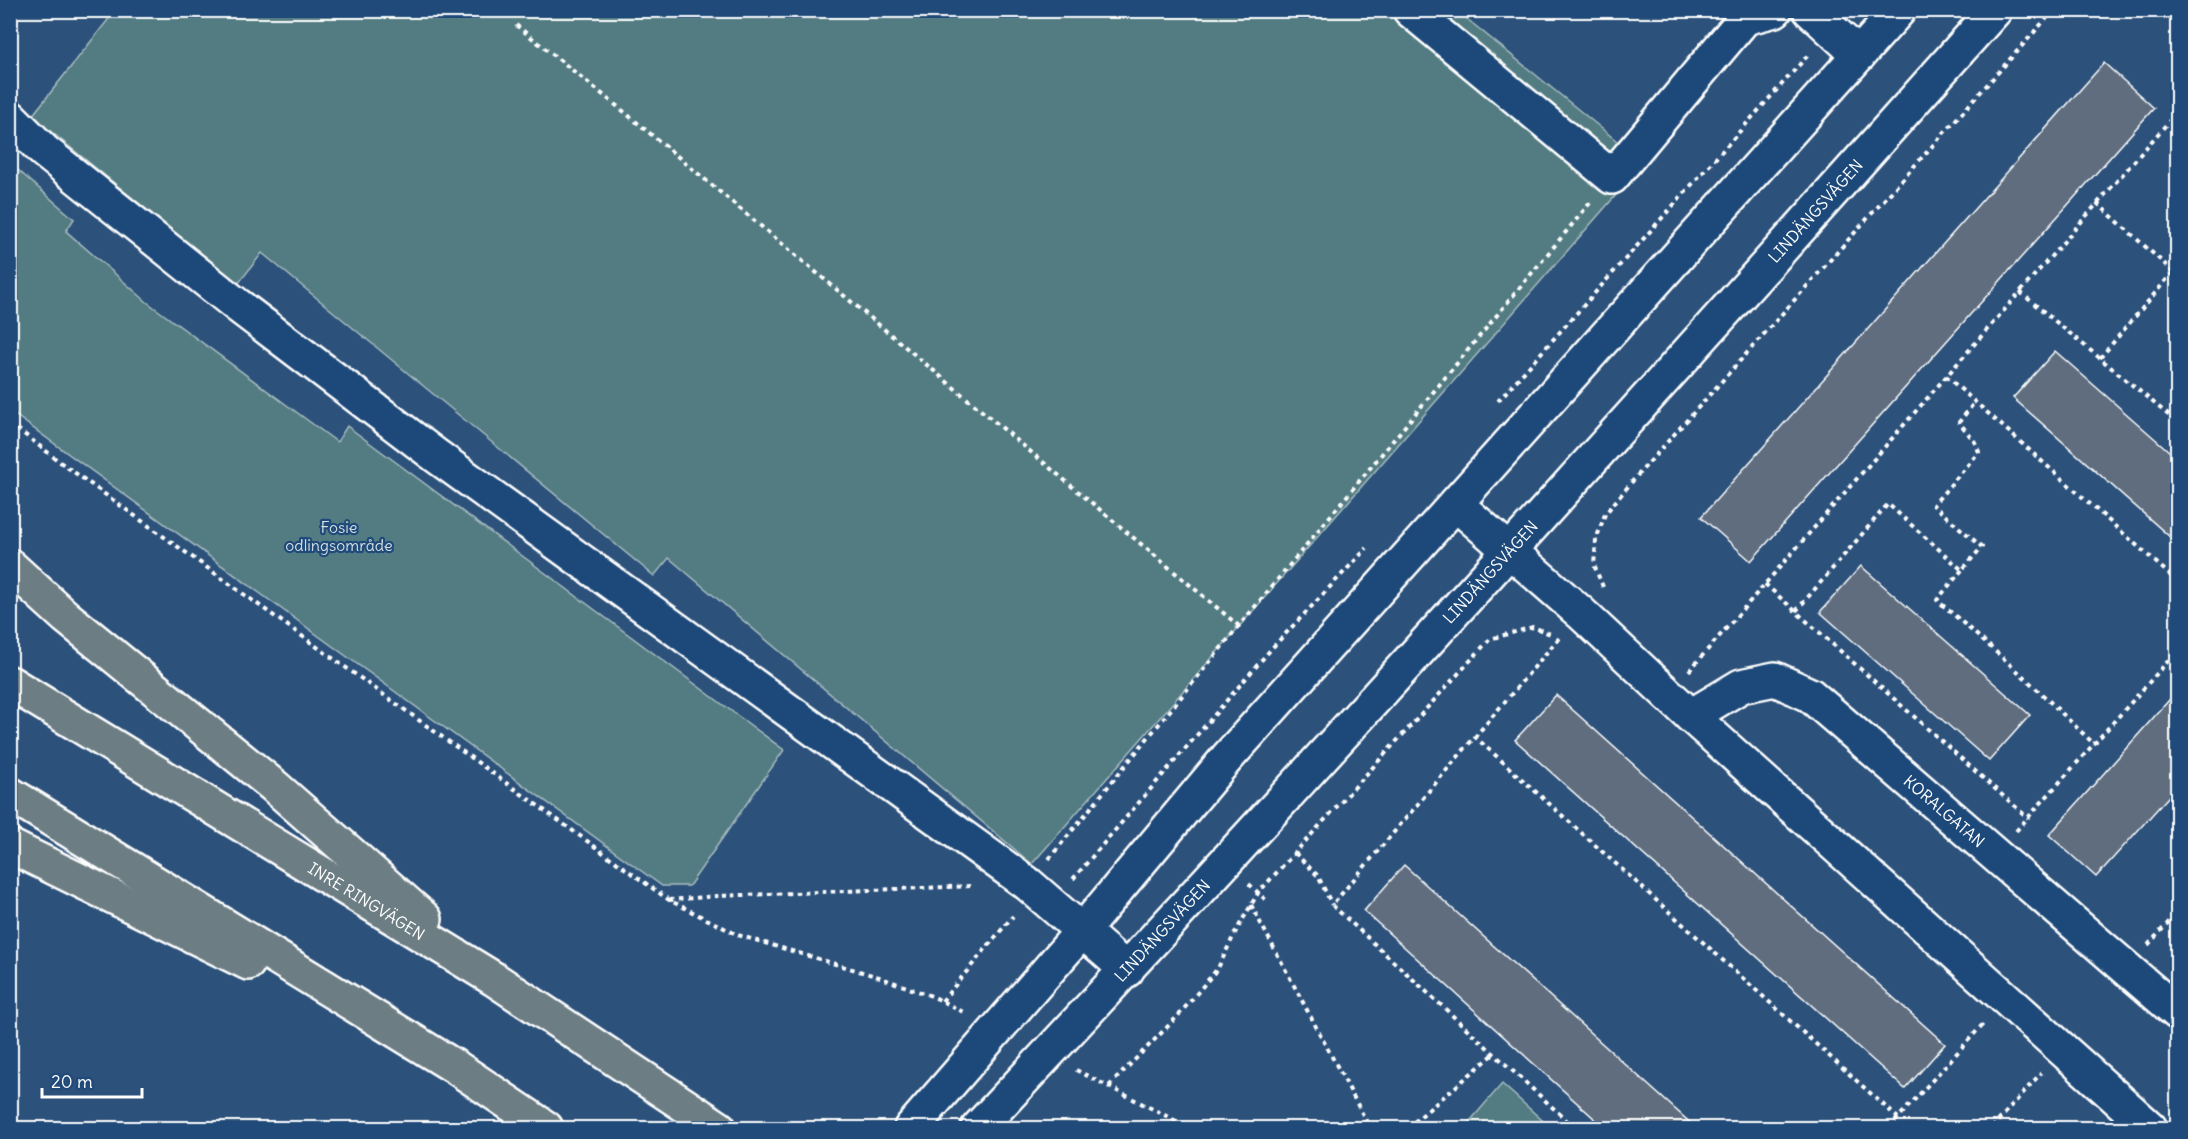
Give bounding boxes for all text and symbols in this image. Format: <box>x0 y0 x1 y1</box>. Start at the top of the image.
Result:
street label: LINDÄNGSVÄGEN <box>1764 155 1867 267</box>
street label: LINDÄNGSVÄGEN <box>1439 516 1542 628</box>
park label: Fosie odlingsområde <box>285 517 393 555</box>
street label: KORALGATAN <box>1900 771 1989 852</box>
street label: INRE RINGVÄGEN <box>305 858 429 944</box>
street label: LINDÄNGSVÄGEN <box>1110 875 1214 986</box>
scale bar <box>42 1061 142 1099</box>
text: 20 m <box>51 1070 93 1093</box>

